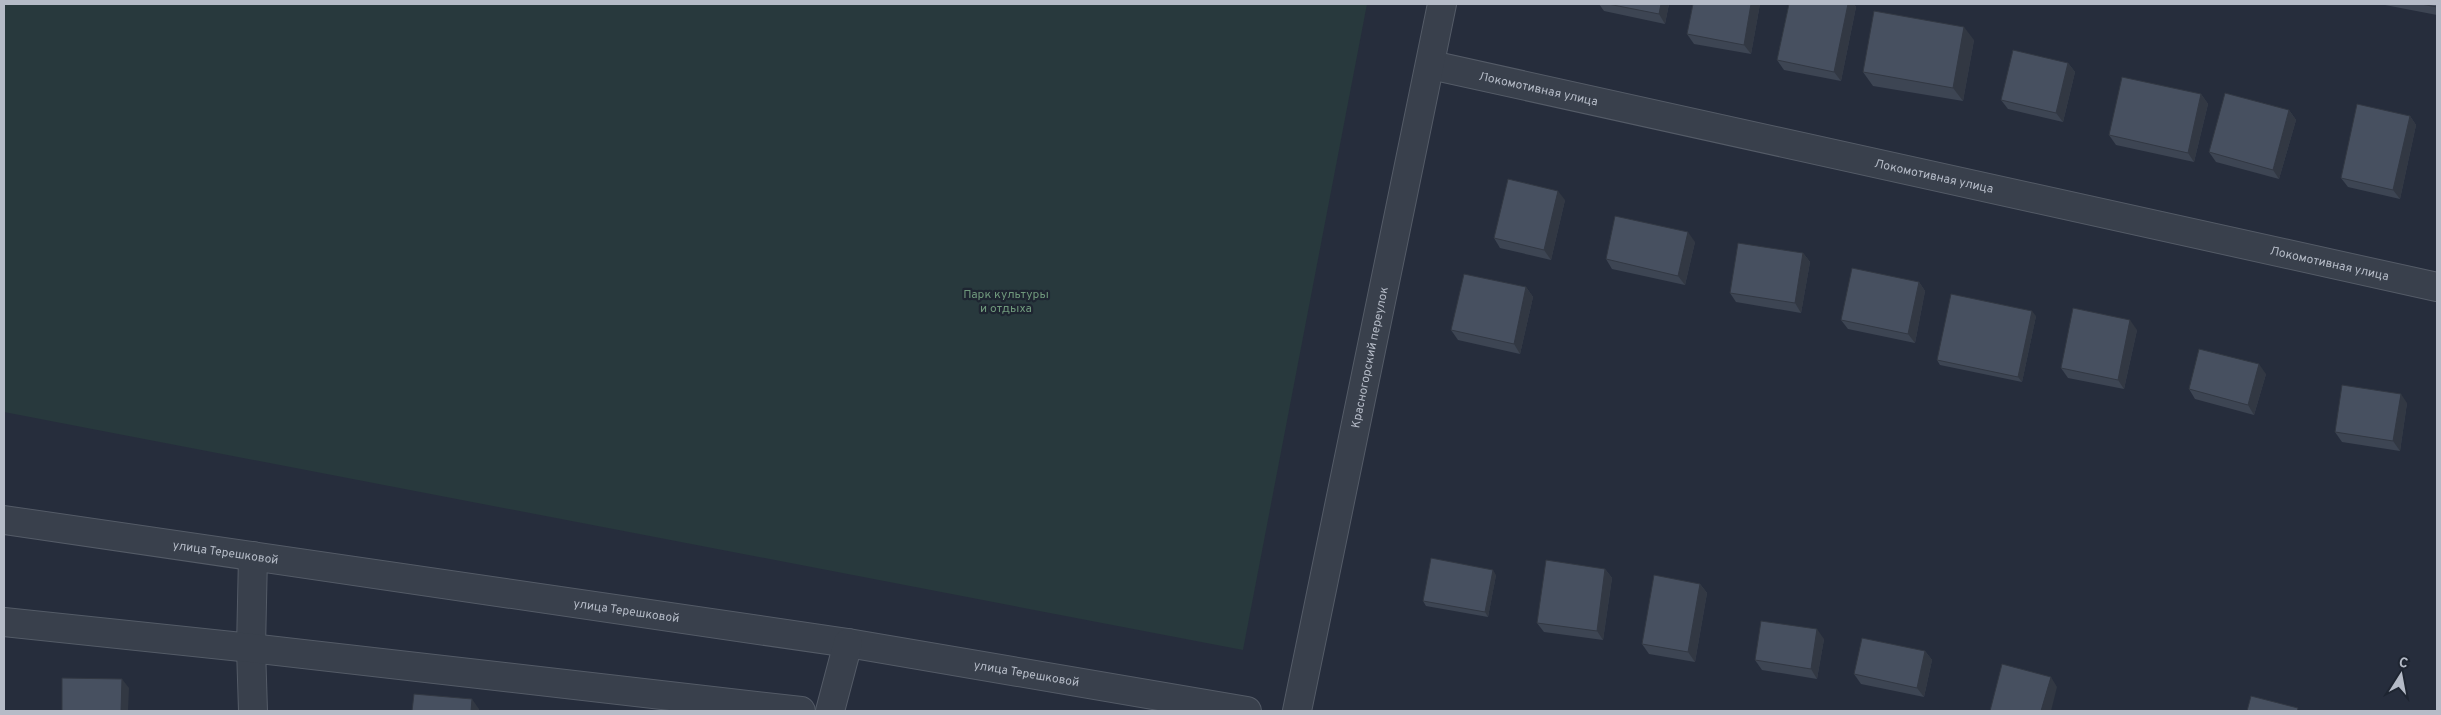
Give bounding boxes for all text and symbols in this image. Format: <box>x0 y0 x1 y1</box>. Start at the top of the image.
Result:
street label: Локомотивная улица <box>1477 69 1599 111</box>
street label: Локомотивная улица <box>1873 156 1995 198</box>
street label: Локомотивная улица <box>2268 243 2390 285</box>
street label: Красногорский переулок <box>1348 285 1393 430</box>
park label: Парк культуры и отдыха <box>963 287 1049 317</box>
street label: улица Терешковой <box>172 538 279 569</box>
street label: улица Терешковой <box>572 596 680 627</box>
north arrow <box>2376 650 2426 700</box>
text: С <box>2397 655 2409 673</box>
street label: улица Терешковой <box>972 658 1080 691</box>

